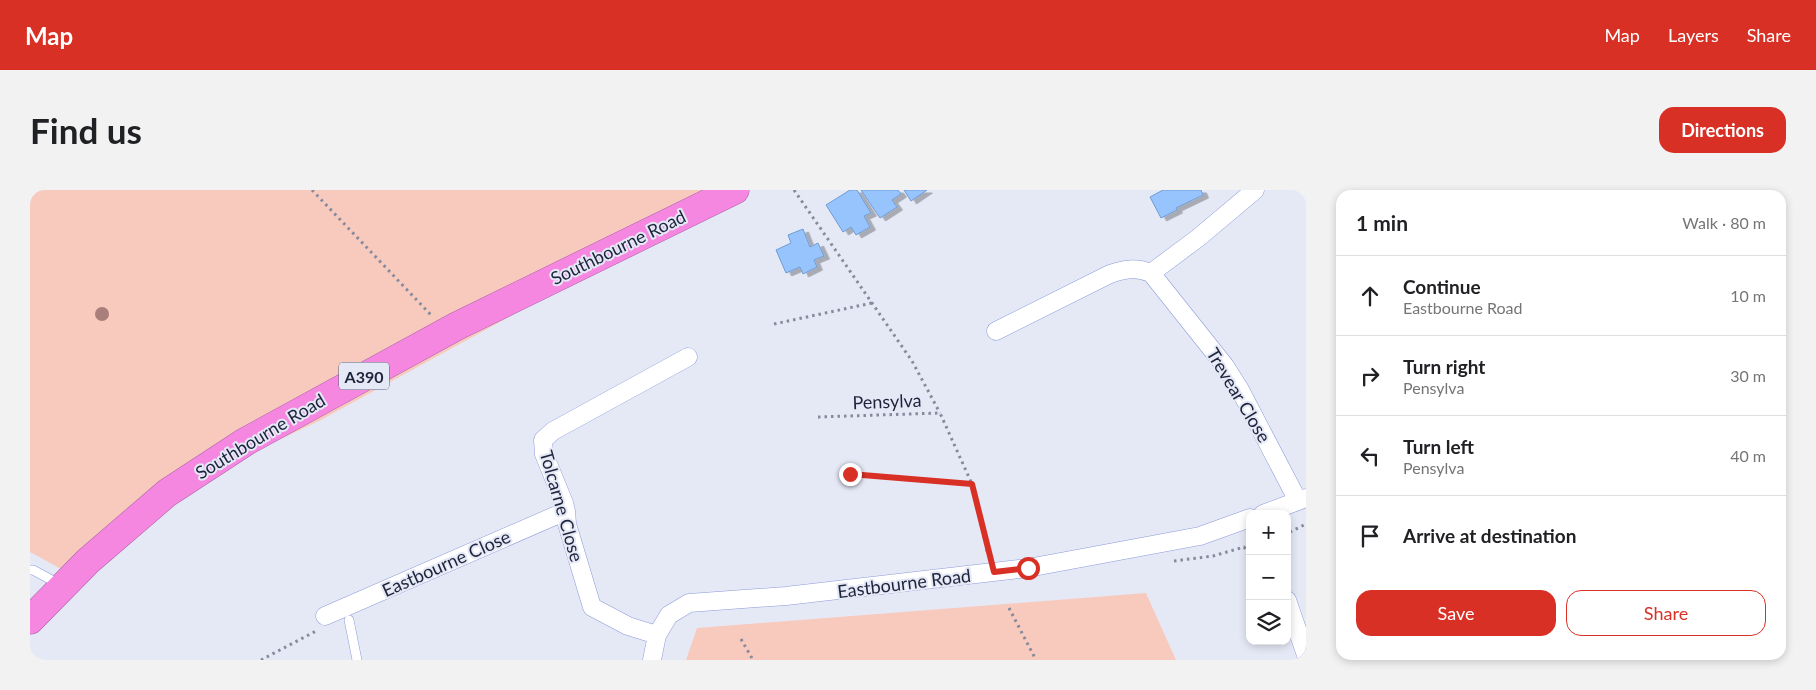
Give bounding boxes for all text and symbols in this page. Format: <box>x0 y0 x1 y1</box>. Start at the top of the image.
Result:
text: Map <box>25 21 73 50</box>
text: Map <box>1604 24 1640 46</box>
text: Layers <box>1668 24 1719 46</box>
text: Share <box>1747 24 1791 46</box>
button: Directions <box>1659 107 1786 153</box>
text: Find us <box>30 109 142 151</box>
street label: Southbourne Road <box>547 205 689 289</box>
text: 1 min <box>1356 210 1408 235</box>
text: Walk · 80 m <box>1682 213 1766 232</box>
text: Continue <box>1403 275 1481 298</box>
icon: ahead <box>1356 282 1384 310</box>
text: 10 m <box>1730 286 1766 305</box>
text: Eastbourne Road <box>1403 298 1523 317</box>
street label: Trevear Close <box>1202 344 1276 446</box>
text: Turn right <box>1403 355 1485 378</box>
road number: A390 <box>339 362 389 390</box>
icon: right <box>1356 362 1384 390</box>
text: 30 m <box>1730 366 1766 385</box>
text: Pensylva <box>1403 378 1464 397</box>
street label: Southbourne Road <box>191 389 329 483</box>
street label: Pensylva <box>852 389 922 413</box>
text: Turn left <box>1403 435 1474 458</box>
icon: left <box>1356 442 1384 470</box>
text: 40 m <box>1730 446 1766 465</box>
street label: Tolcarne Close <box>536 448 588 564</box>
text: Pensylva <box>1403 458 1464 477</box>
route end <box>839 463 862 486</box>
map controls <box>1246 510 1291 645</box>
button: + <box>1246 510 1291 555</box>
icon: arrive <box>1356 522 1384 550</box>
text: Arrive at destination <box>1403 524 1576 547</box>
street label: Eastbourne Close <box>378 525 514 601</box>
button: − <box>1246 555 1291 600</box>
route start <box>1017 557 1040 580</box>
street label: Eastbourne Road <box>836 564 972 602</box>
button: Save <box>1356 590 1556 636</box>
button: Share <box>1566 590 1766 636</box>
button: layers <box>1246 600 1291 645</box>

